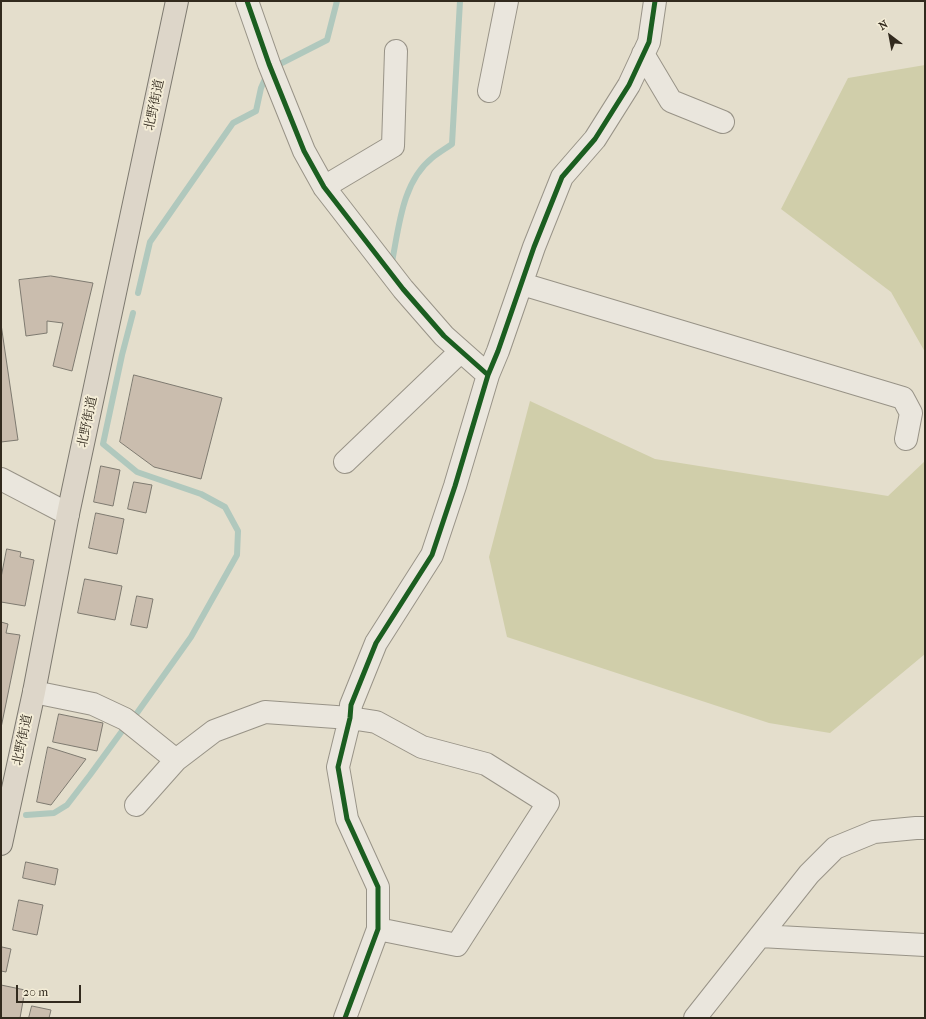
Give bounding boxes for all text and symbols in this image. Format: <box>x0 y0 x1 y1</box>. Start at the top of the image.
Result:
north arrow <box>870 16 910 56</box>
text: N <box>876 18 890 33</box>
street label: 北野街道 <box>142 78 168 132</box>
street label: 北野街道 <box>75 395 101 449</box>
street label: 北野街道 <box>10 713 36 767</box>
scale bar <box>18 977 83 1003</box>
text: 20 m <box>23 985 48 999</box>

